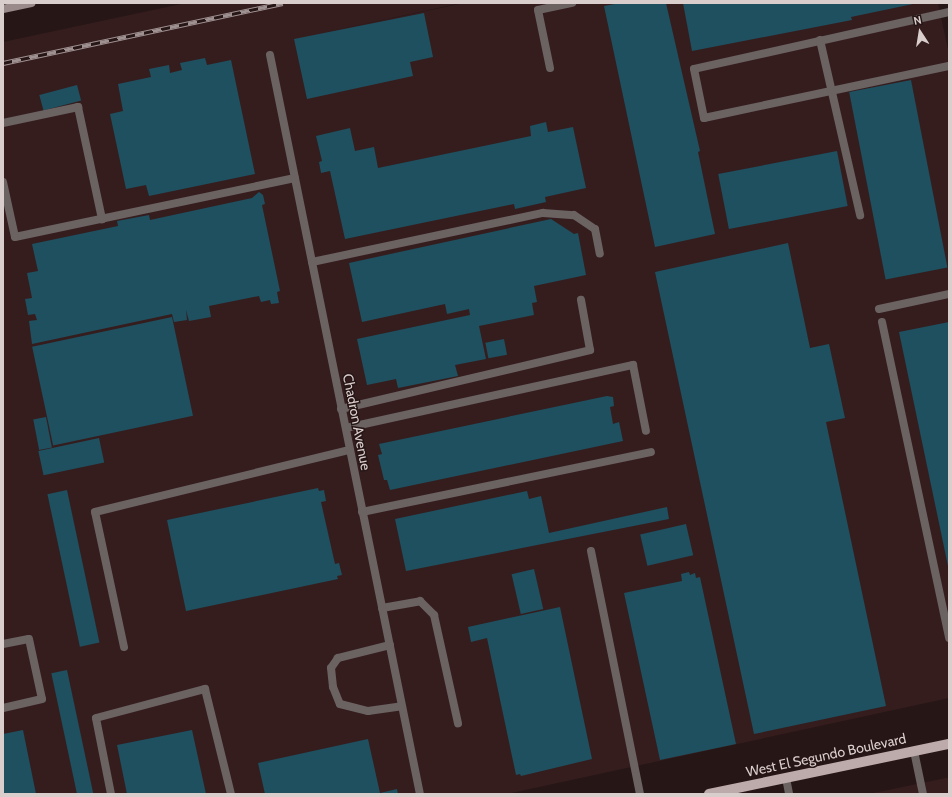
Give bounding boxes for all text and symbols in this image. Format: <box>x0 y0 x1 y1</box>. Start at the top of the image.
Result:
north arrow <box>900 12 940 52</box>
text: N <box>912 13 923 28</box>
street label: Chadron Avenue <box>339 372 375 472</box>
street label: West El Segundo Boulevard <box>744 730 908 780</box>

